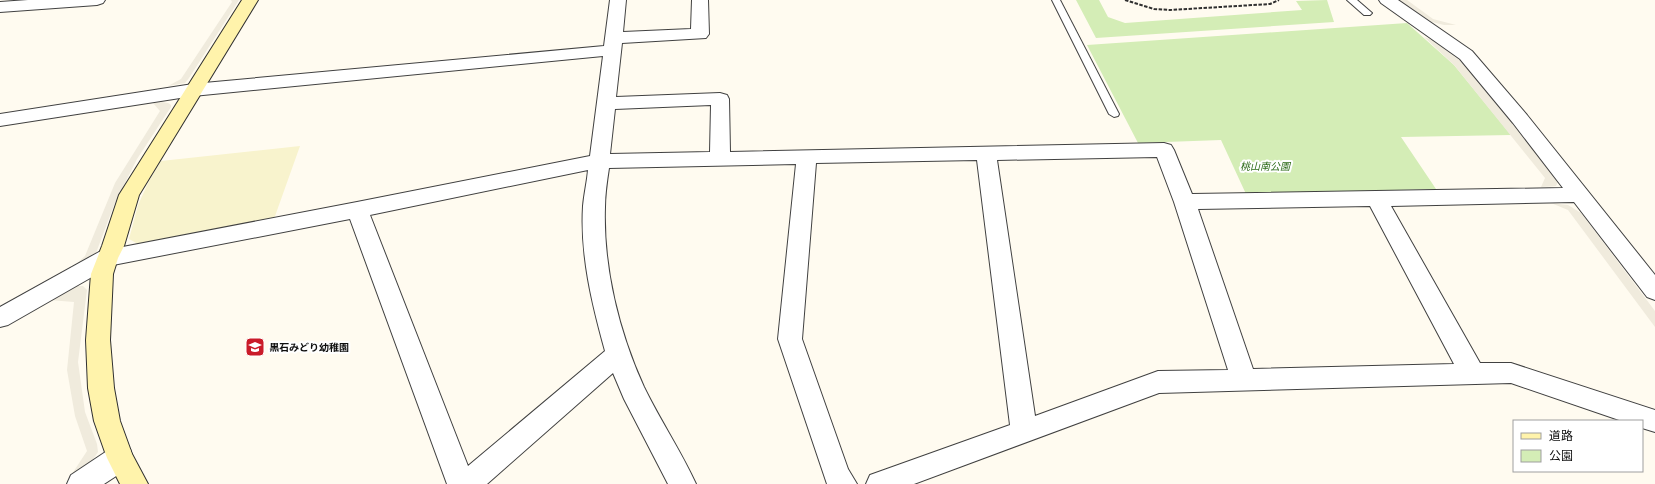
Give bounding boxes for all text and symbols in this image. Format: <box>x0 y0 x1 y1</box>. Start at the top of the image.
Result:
park label: 桃山南公園 <box>1240 160 1292 173</box>
school or university icon: 黒石みどり幼稚園 <box>244 336 266 358</box>
place label: 黒石みどり幼稚園 <box>269 341 349 354</box>
legend <box>1513 420 1643 472</box>
text: 道路 <box>1549 428 1573 443</box>
text: 公園 <box>1549 448 1573 463</box>

